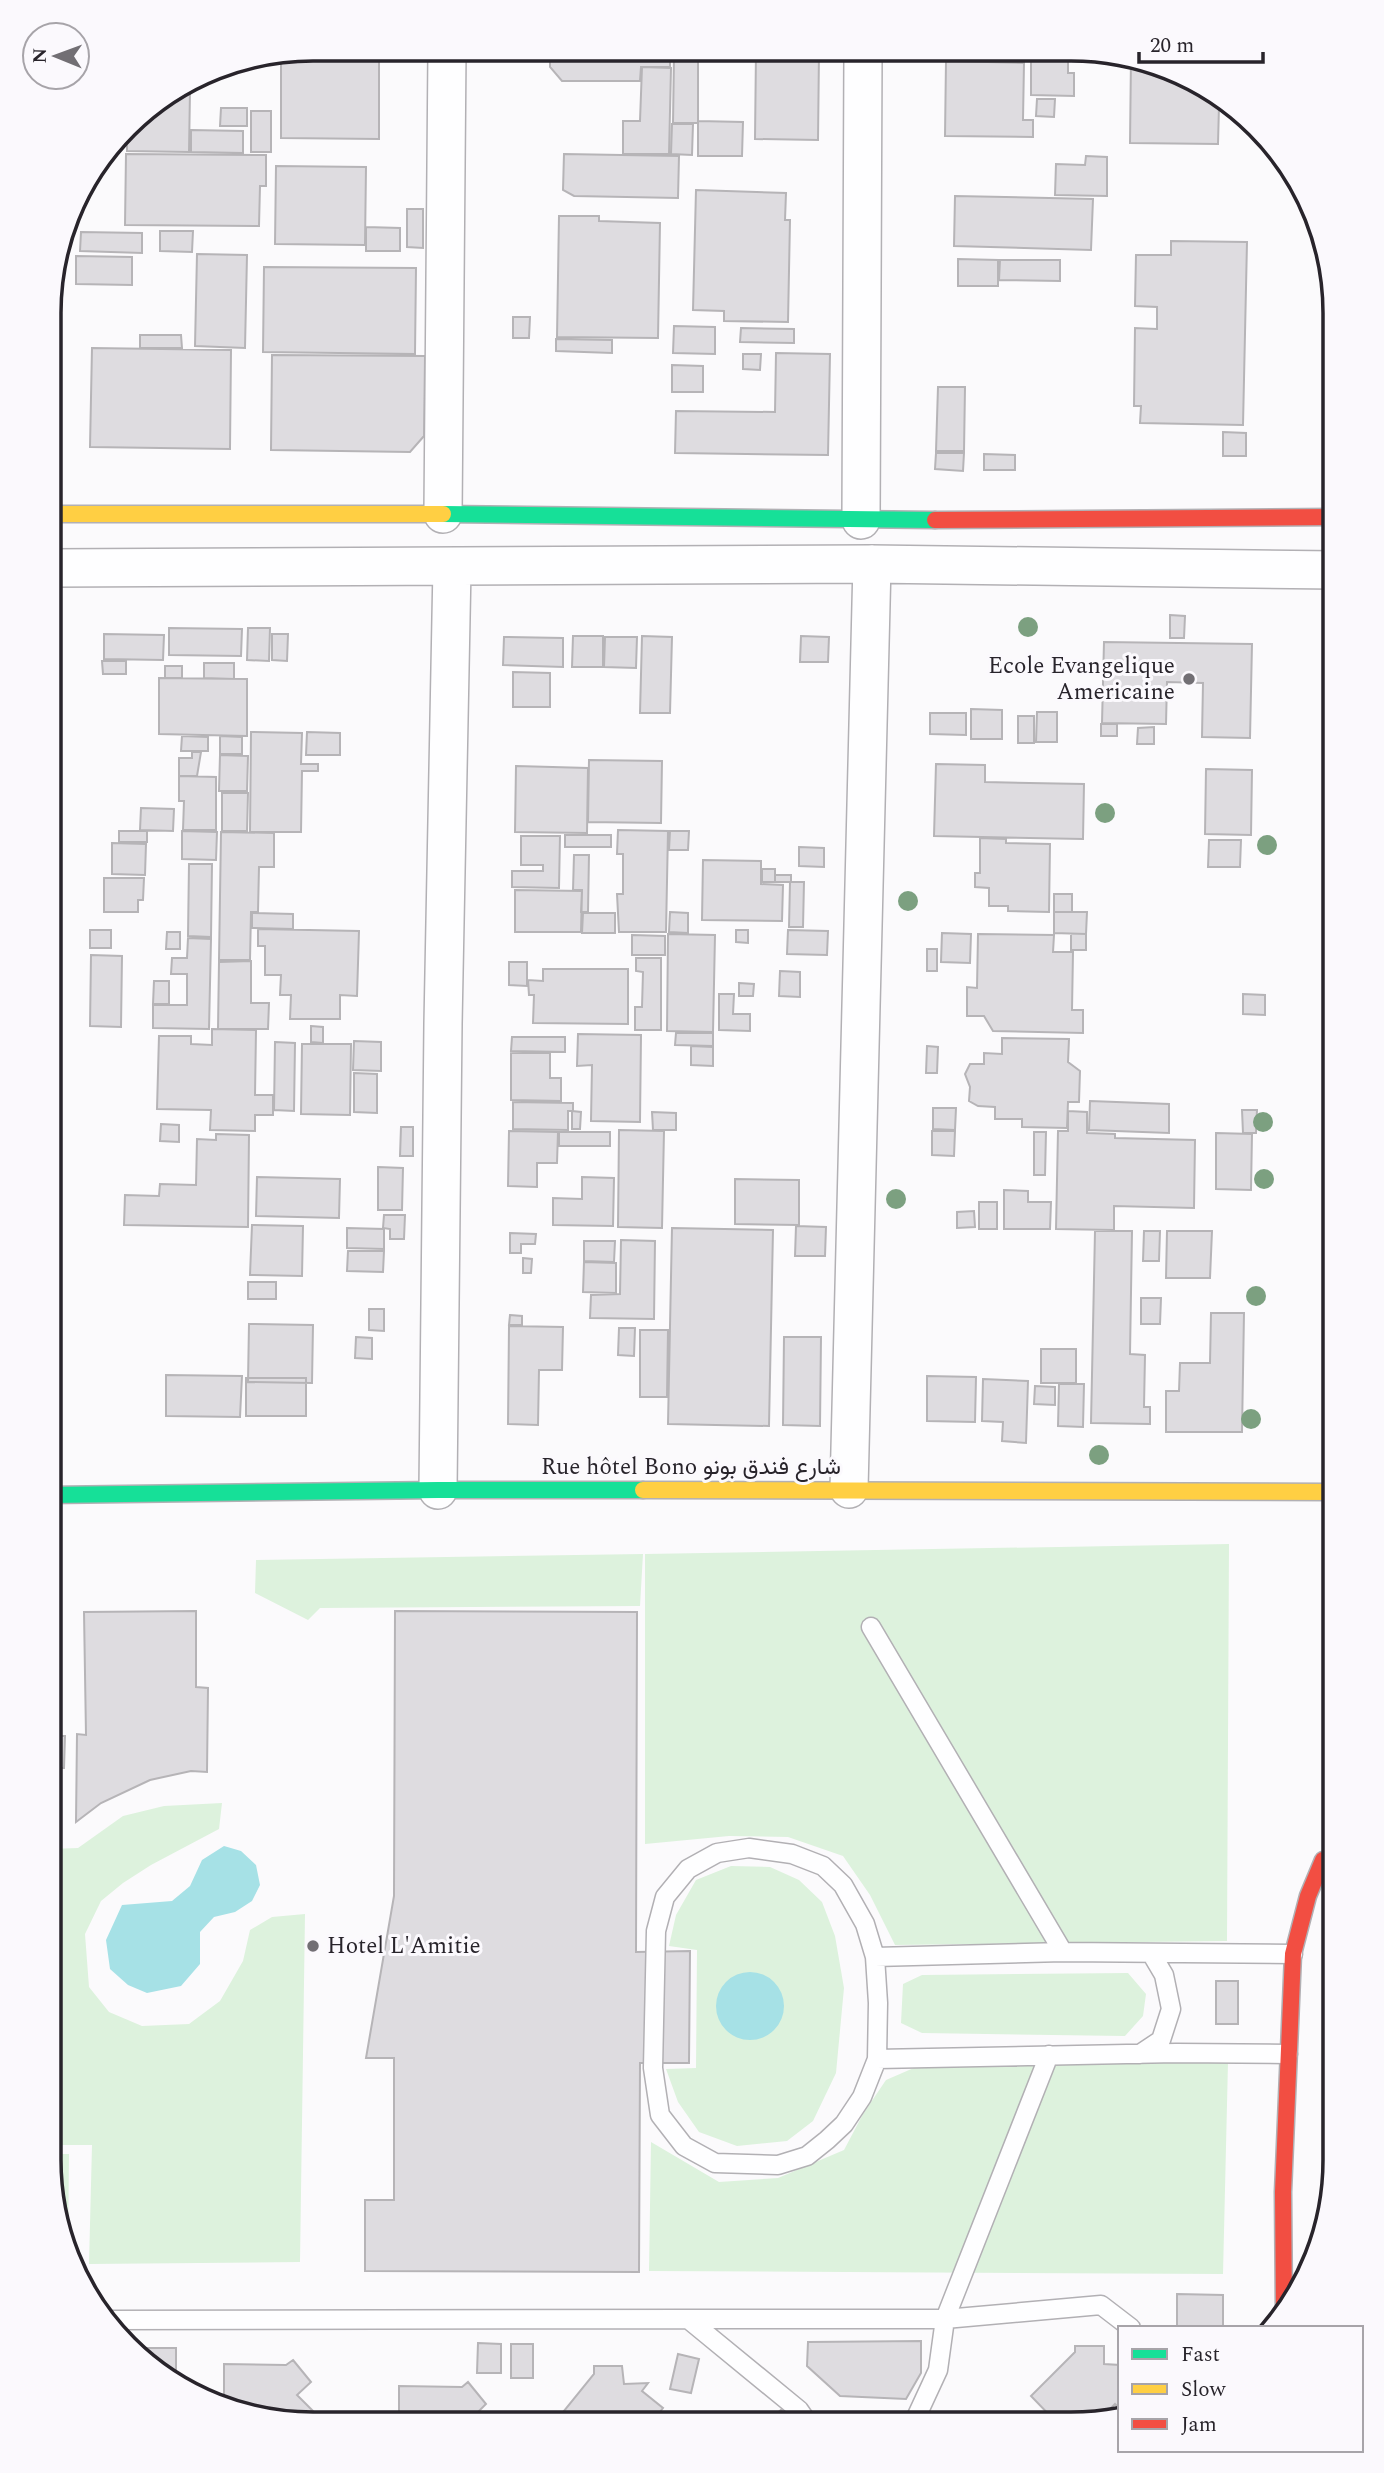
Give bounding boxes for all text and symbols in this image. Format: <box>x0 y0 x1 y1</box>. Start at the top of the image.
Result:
north arrow <box>21 21 91 91</box>
scale bar <box>1139 21 1263 65</box>
text: 20 m <box>1150 30 1194 62</box>
text: N <box>26 48 55 64</box>
place label: Ecole Evangelique Americaine <box>988 649 1175 710</box>
marker: Ecole Evangelique Americaine <box>1181 671 1197 687</box>
street label: Rue hôtel Bono شارع فندق بونو <box>541 1450 841 1485</box>
place label: Hotel L'Amitie <box>327 1929 481 1964</box>
marker: Hotel L'Amitie <box>305 1938 321 1954</box>
legend <box>1118 2326 1363 2452</box>
text: Fast <box>1181 2339 1220 2371</box>
text: Slow <box>1181 2374 1227 2406</box>
text: Jam <box>1181 2409 1217 2441</box>

